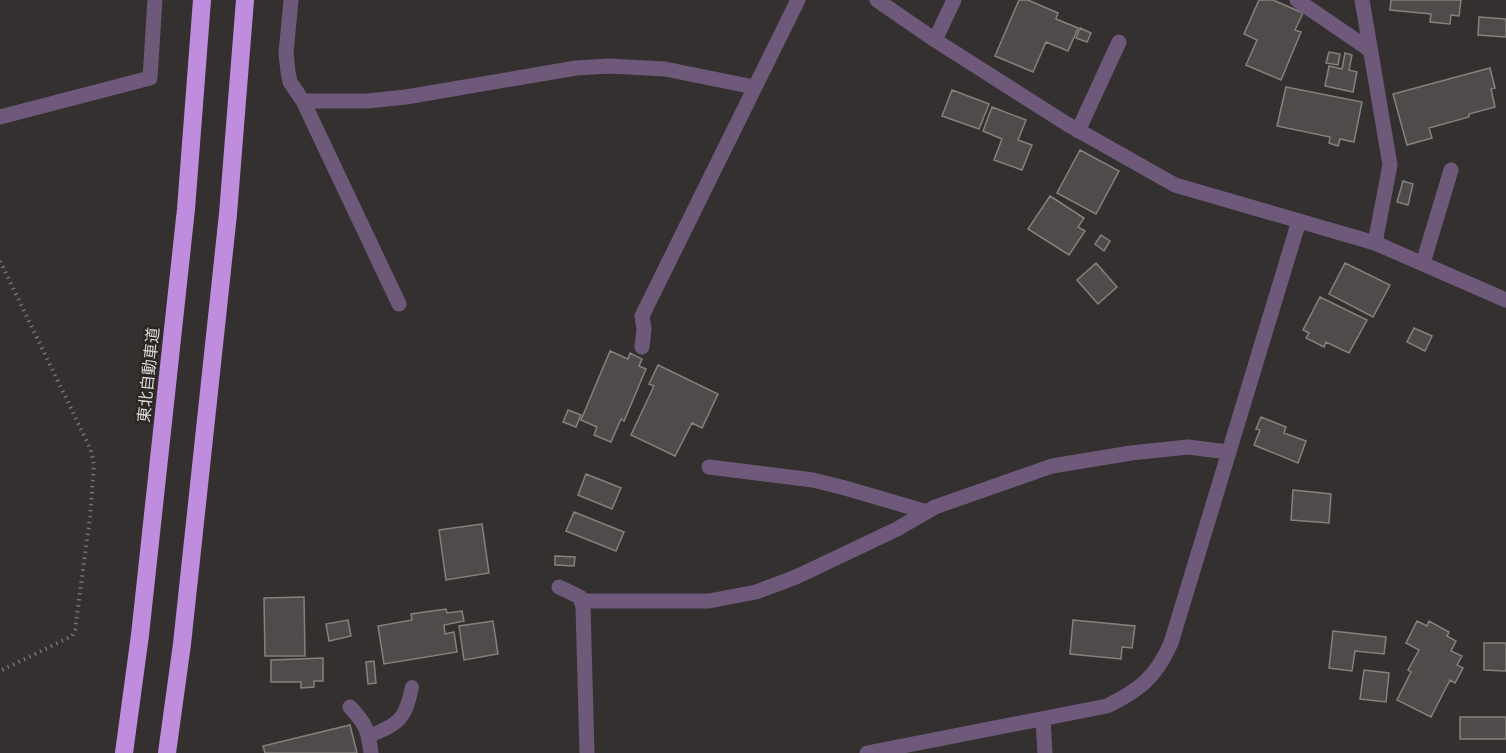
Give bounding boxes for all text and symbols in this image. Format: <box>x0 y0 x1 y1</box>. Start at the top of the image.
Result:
street label: 東北自動車道 <box>134 326 163 424</box>

